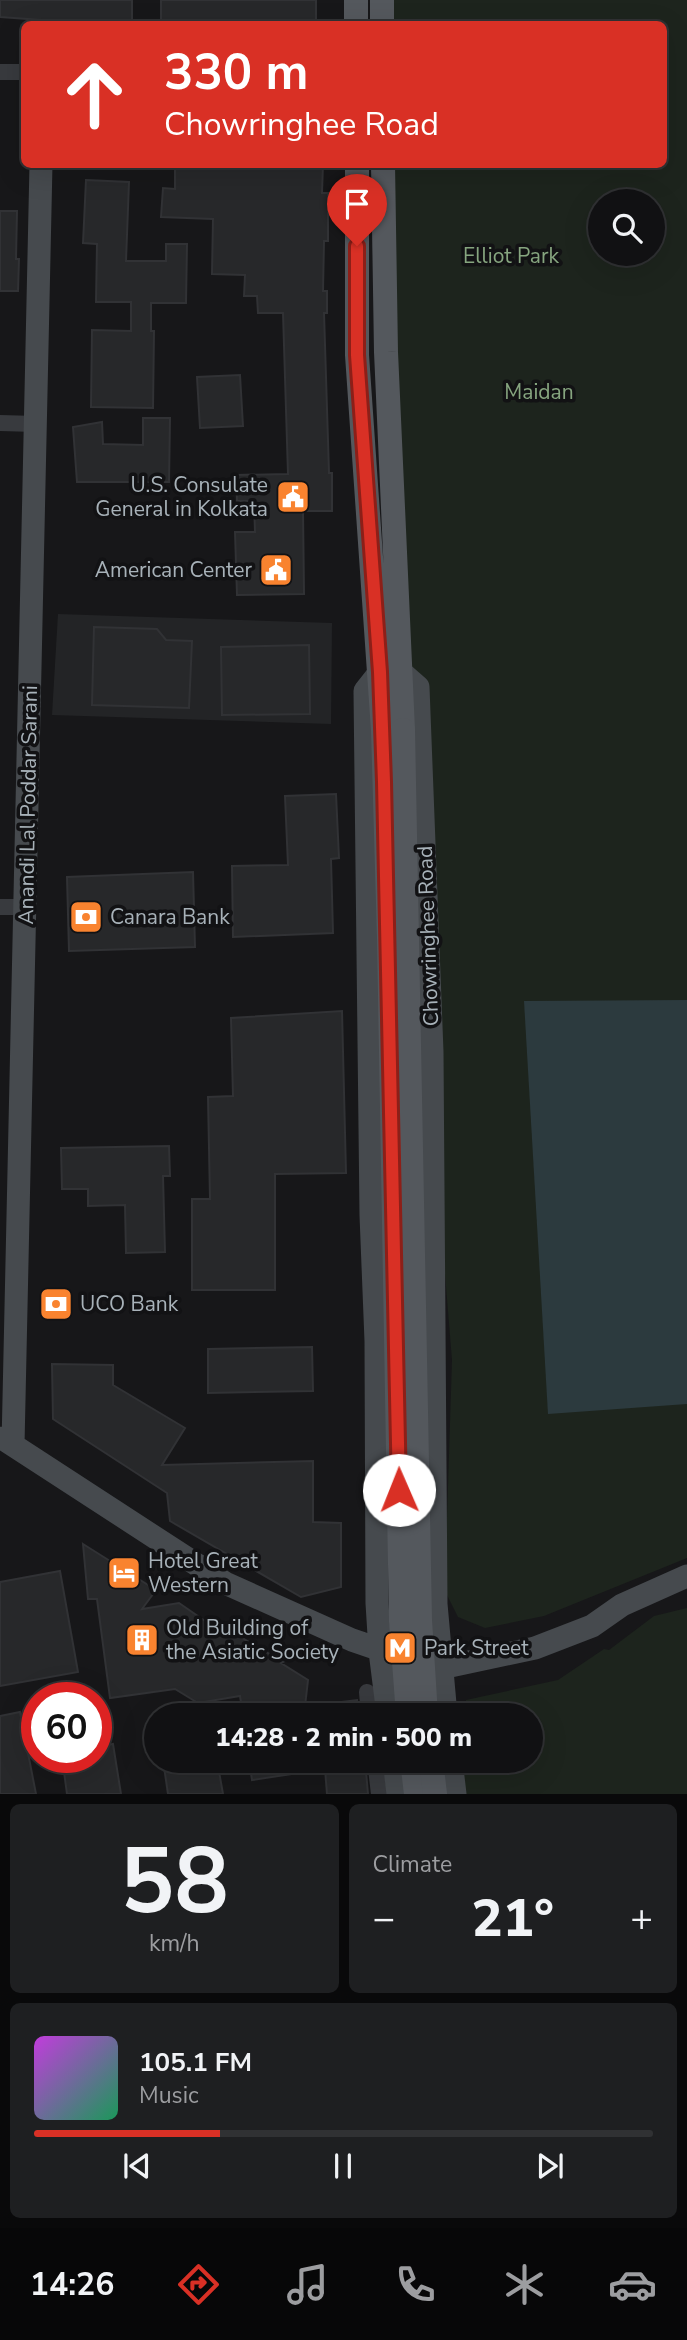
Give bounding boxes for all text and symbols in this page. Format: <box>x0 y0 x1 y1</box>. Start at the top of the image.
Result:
text: 330 m <box>164 39 308 106</box>
icon: ahead <box>49 49 140 140</box>
text: Chowringhee Road <box>164 103 439 146</box>
pin <box>327 174 387 246</box>
icon: arrive <box>338 185 376 223</box>
map controls <box>588 189 665 266</box>
button: search <box>588 189 665 266</box>
park label: Elliot Park <box>463 242 559 270</box>
park label: Maidan <box>504 378 574 406</box>
place label: U.S. Consulate General in Kolkata <box>95 471 268 523</box>
public building icon: U.S. Consulate General in Kolkata <box>274 478 312 516</box>
public building icon: American Center <box>257 551 295 589</box>
place label: American Center <box>95 556 252 584</box>
street label: Anandi Lal Poddar Sarani <box>12 685 44 925</box>
street label: Chowringhee Road <box>411 845 445 1027</box>
bank icon: Canara Bank <box>67 898 105 936</box>
place label: Canara Bank <box>110 903 230 931</box>
bank icon: UCO Bank <box>37 1285 75 1323</box>
place label: UCO Bank <box>80 1290 179 1318</box>
position arrow <box>362 1453 436 1527</box>
place label: Hotel Great Western <box>148 1547 259 1599</box>
hotel icon: Hotel Great Western <box>105 1554 143 1592</box>
place label: Old Building of the Asiatic Society <box>166 1614 339 1666</box>
building icon: Old Building of the Asiatic Society <box>123 1621 161 1659</box>
metro station icon: Park Street <box>381 1629 419 1667</box>
place label: Park Street <box>424 1634 529 1662</box>
speed limit sign: 60 <box>21 1682 112 1773</box>
text: 14:28 · 2 min · 500 m <box>215 1720 472 1755</box>
text: 58 <box>120 1820 229 1944</box>
text: Climate <box>373 1849 452 1880</box>
text: 21° <box>472 1883 554 1954</box>
text: − <box>373 1893 395 1944</box>
text: + <box>630 1893 653 1944</box>
text: km/h <box>149 1928 200 1959</box>
text: 105.1 FM <box>139 2045 252 2080</box>
text: Music <box>139 2080 199 2111</box>
icon: previous <box>118 2147 156 2185</box>
icon: pause <box>324 2147 362 2185</box>
icon: next <box>531 2147 569 2185</box>
icon: directions <box>174 2260 223 2309</box>
icon: music <box>283 2260 332 2309</box>
icon: phone <box>391 2260 440 2309</box>
icon: climate <box>500 2260 549 2309</box>
icon: car <box>608 2260 657 2309</box>
text: 14:26 <box>30 2263 115 2306</box>

